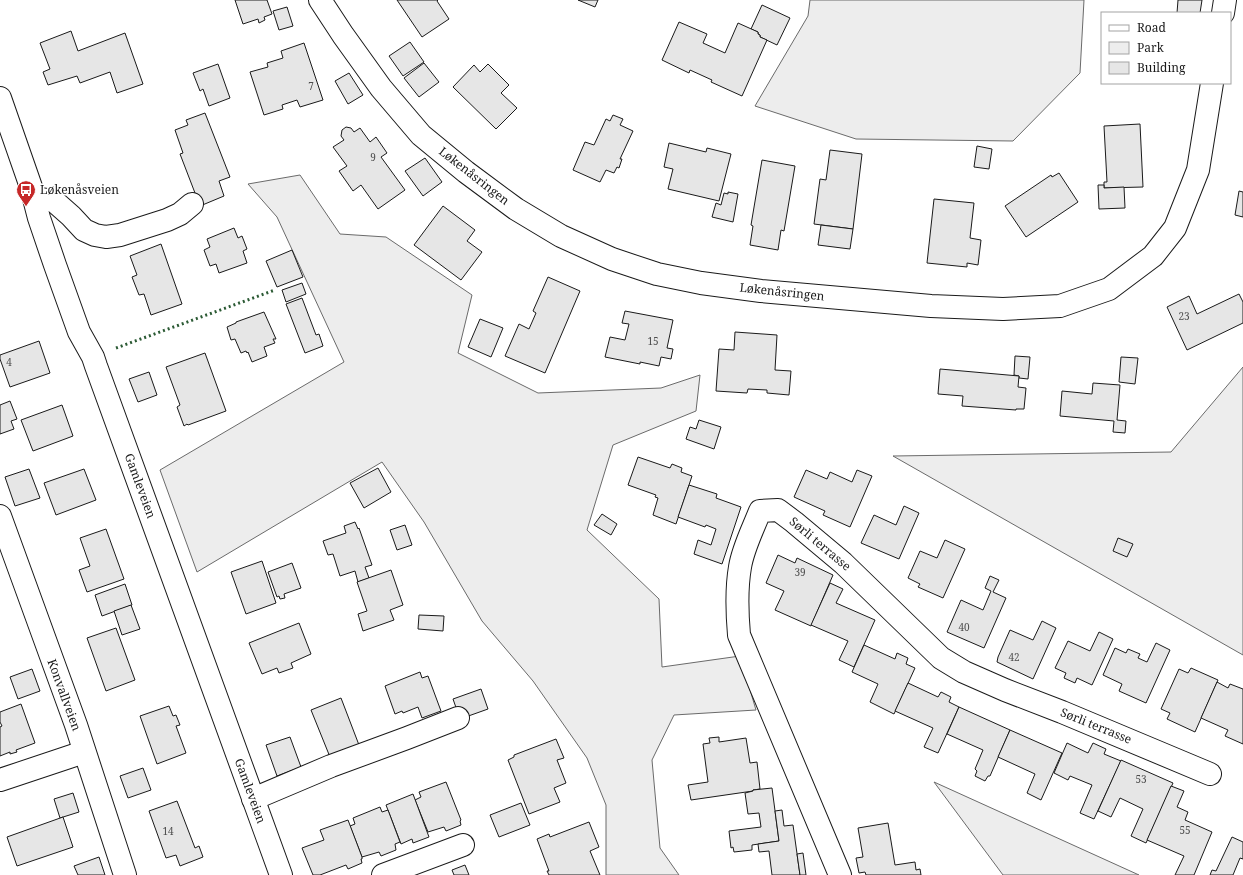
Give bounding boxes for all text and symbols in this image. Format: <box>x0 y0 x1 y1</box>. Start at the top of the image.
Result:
legend <box>1101 12 1231 84</box>
text: Road <box>1137 19 1167 36</box>
text: Park <box>1137 39 1165 56</box>
text: Building <box>1137 59 1186 76</box>
house number: 7 <box>308 79 314 93</box>
street label: Løkenåsringen <box>435 143 513 209</box>
house number: 9 <box>370 150 376 164</box>
bus stop icon: Løkenåsveien <box>15 179 37 207</box>
place label: Løkenåsveien <box>40 181 119 198</box>
street label: Løkenåsringen <box>739 279 826 304</box>
house number: 23 <box>1178 309 1190 323</box>
house number: 15 <box>647 334 659 348</box>
house number: 4 <box>6 355 12 369</box>
street label: Gamleveien <box>121 451 160 521</box>
street label: Sørli terrasse <box>786 513 855 574</box>
house number: 39 <box>794 565 806 579</box>
house number: 40 <box>958 620 970 634</box>
house number: 42 <box>1008 650 1020 664</box>
street label: Konvallveien <box>44 657 85 733</box>
street label: Sørli terrasse <box>1058 704 1134 748</box>
street label: Gamleveien <box>231 756 270 826</box>
house number: 53 <box>1135 772 1147 786</box>
house number: 55 <box>1179 823 1191 837</box>
house number: 14 <box>162 824 174 838</box>

